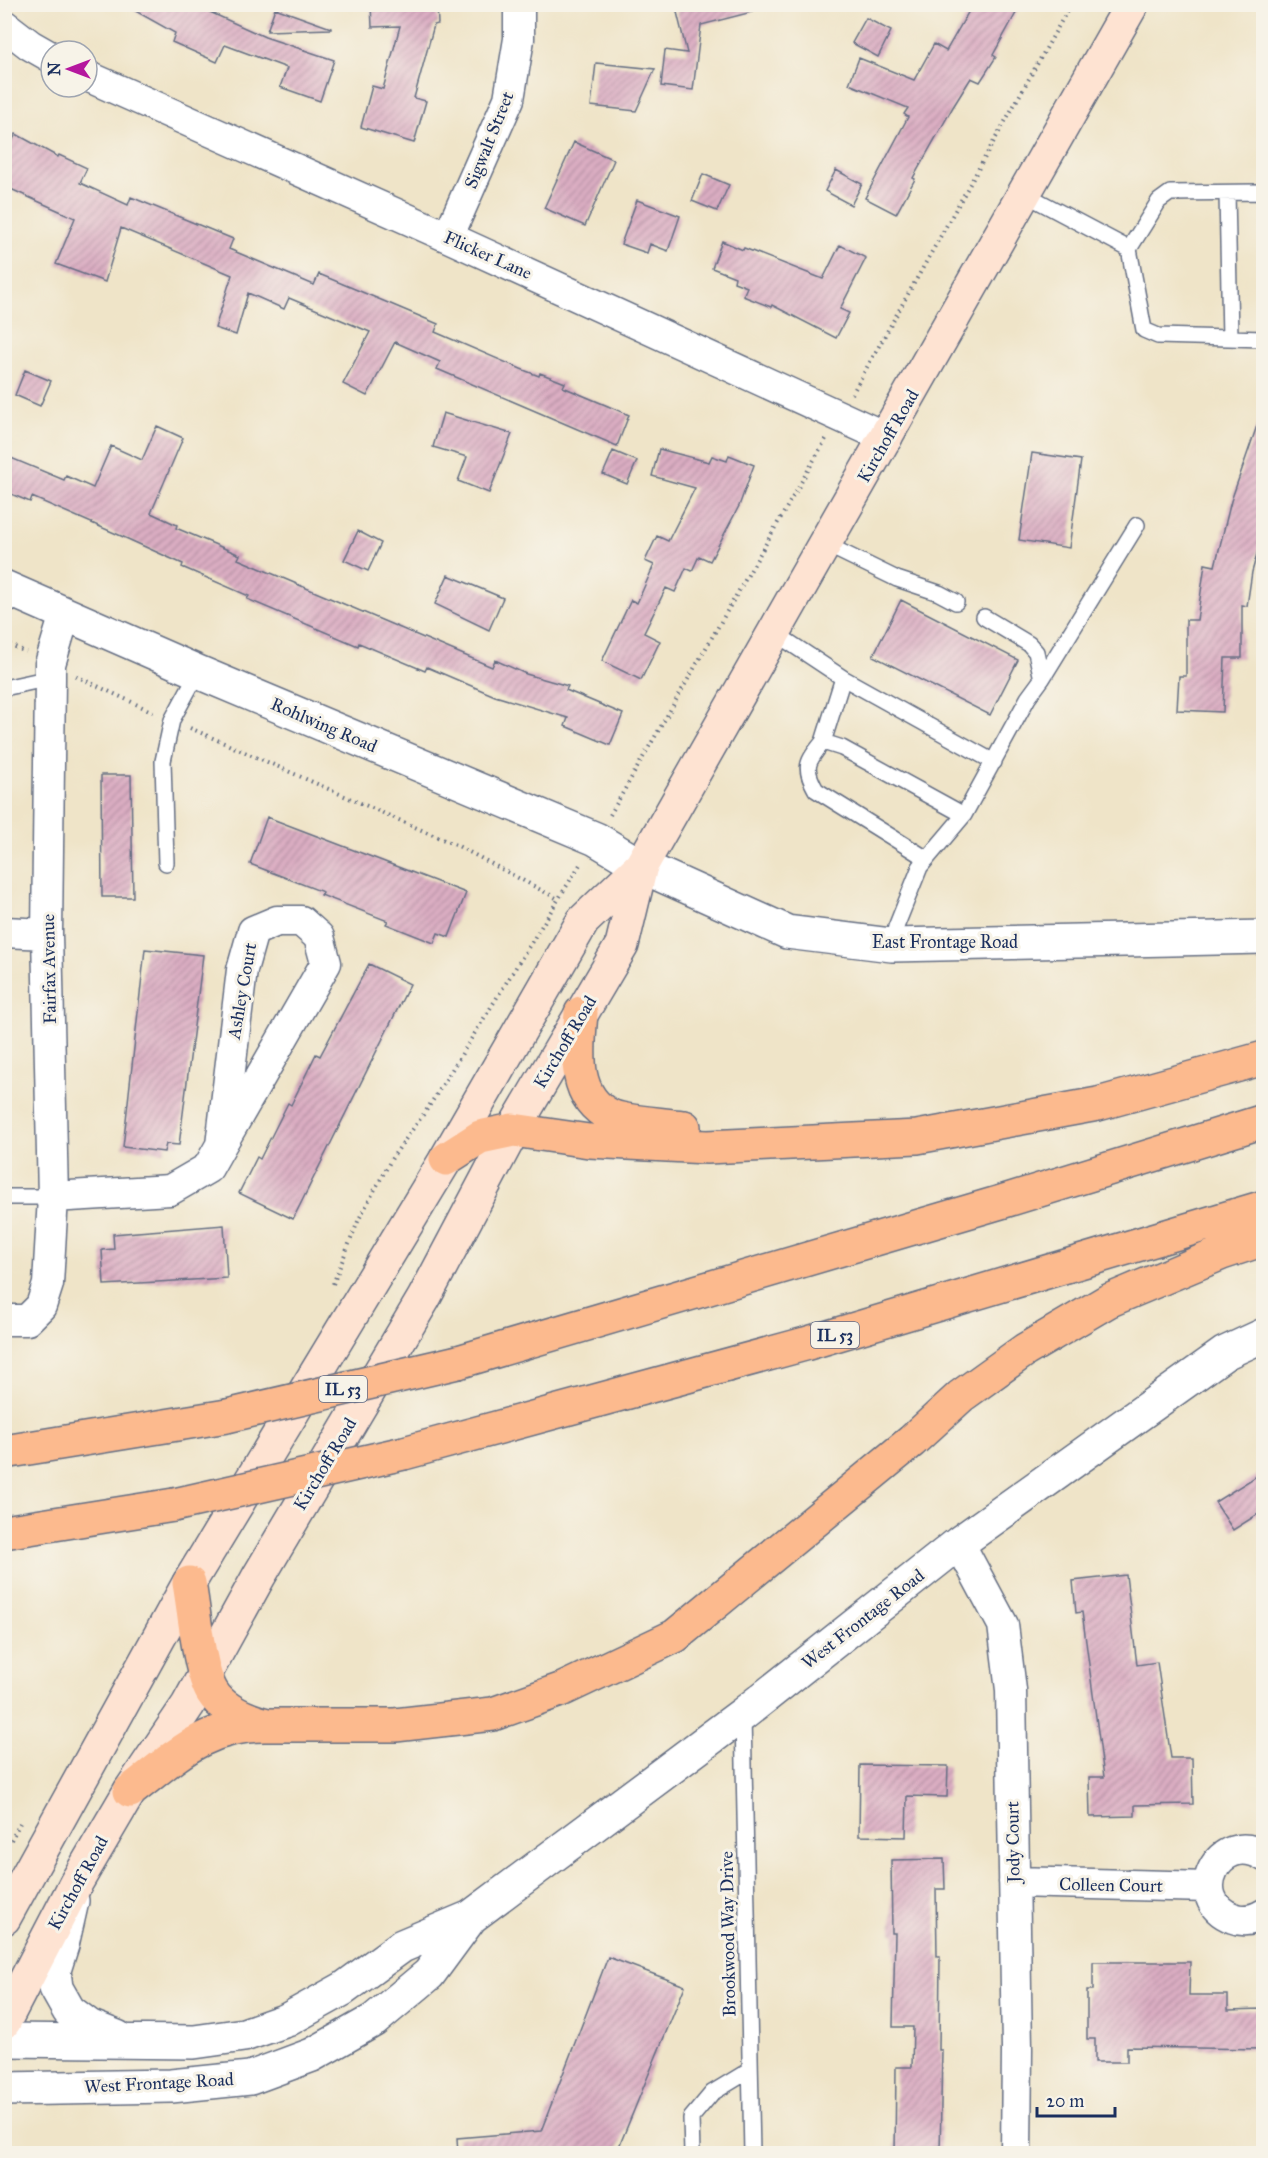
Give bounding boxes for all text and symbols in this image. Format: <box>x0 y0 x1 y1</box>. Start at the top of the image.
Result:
north arrow <box>39 39 99 99</box>
text: N <box>45 62 64 76</box>
street label: Sigwalt Street <box>459 88 520 192</box>
street label: Flicker Lane <box>441 226 535 284</box>
street label: Kirchoff Road <box>852 385 924 487</box>
street label: Rohlwing Road <box>267 693 381 758</box>
street label: Fairfax Avenue <box>37 914 61 1024</box>
street label: East Frontage Road <box>872 931 1018 954</box>
street label: Ashley Court <box>223 941 261 1042</box>
street label: Kirchoff Road <box>529 992 601 1092</box>
road number: IL 53 <box>811 1322 859 1348</box>
road number: IL 53 <box>319 1376 367 1402</box>
street label: Kirchoff Road <box>289 1414 361 1514</box>
street label: West Frontage Road <box>797 1564 929 1675</box>
street label: Jody Court <box>1001 1800 1026 1885</box>
street label: Kirchoff Road <box>43 1832 113 1934</box>
street label: Brookwood Way Drive <box>716 1851 740 2017</box>
street label: Colleen Court <box>1059 1873 1164 1897</box>
street label: West Frontage Road <box>84 2068 234 2099</box>
scale bar <box>1037 2080 1115 2118</box>
text: 20 m <box>1046 2090 1084 2112</box>

